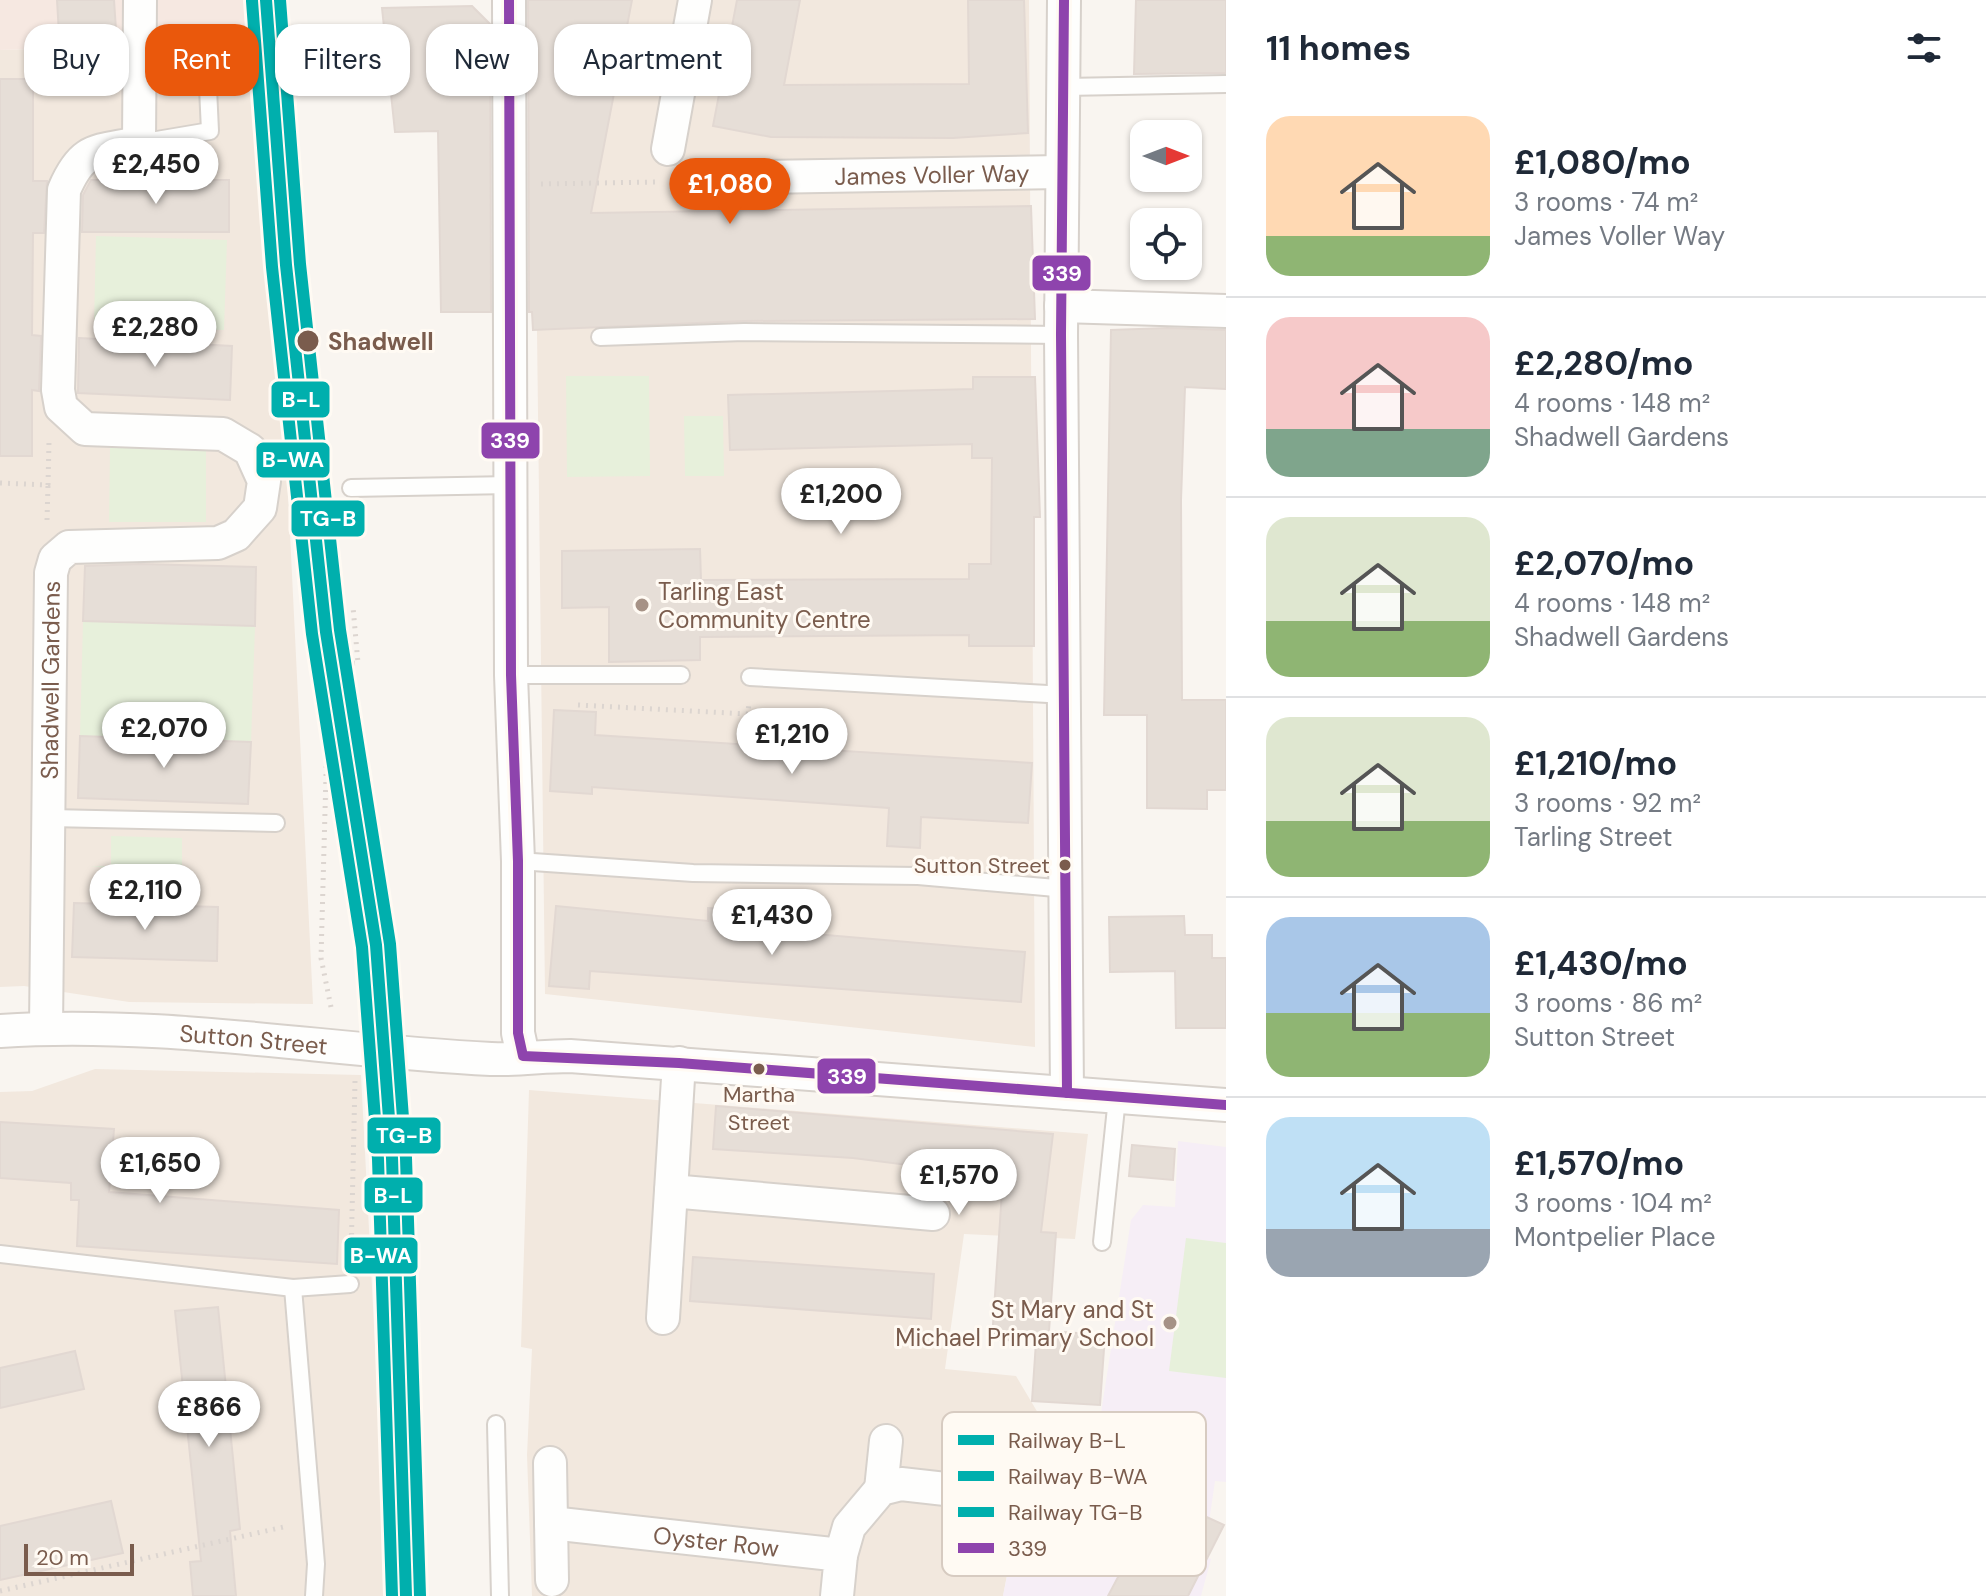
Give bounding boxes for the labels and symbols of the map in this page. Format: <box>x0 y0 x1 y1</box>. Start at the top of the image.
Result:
north arrow <box>1130 120 1202 192</box>
pin: £2,450 <box>91 138 221 206</box>
street label: James Voller Way <box>834 157 1030 191</box>
pin: £1,080 <box>665 158 795 226</box>
line badge: 339 <box>1031 254 1092 292</box>
text: 339 <box>1042 259 1082 288</box>
pin: £2,280 <box>90 301 220 369</box>
place label: Shadwell <box>328 326 434 357</box>
marker: Shadwell <box>295 328 321 354</box>
line badge: B-L <box>270 380 331 419</box>
text: B-L <box>282 385 320 414</box>
line badge: 339 <box>480 421 541 460</box>
text: 339 <box>490 426 530 455</box>
line badge: B-WA <box>255 441 331 479</box>
text: B-WA <box>262 445 325 474</box>
pin: £1,200 <box>776 468 906 536</box>
line badge: TG-B <box>290 499 366 538</box>
text: TG-B <box>300 504 356 533</box>
place label: Tarling East Community Centre <box>658 576 871 635</box>
street label: Shadwell Gardens <box>33 580 66 780</box>
marker: Tarling East Community Centre <box>633 596 651 614</box>
pin: £2,070 <box>99 702 229 770</box>
pin: £1,210 <box>727 708 857 776</box>
place label: Sutton Street <box>914 851 1050 880</box>
marker: Sutton Street <box>1057 857 1073 873</box>
pin: £2,110 <box>80 864 210 932</box>
pin: £1,430 <box>707 889 837 957</box>
street label: Sutton Street <box>178 1017 329 1061</box>
line badge: 339 <box>816 1057 877 1095</box>
marker: Martha Street <box>751 1061 767 1077</box>
text: 339 <box>827 1062 867 1091</box>
place label: Martha Street <box>723 1080 795 1137</box>
line badge: TG-B <box>366 1116 442 1155</box>
text: TG-B <box>376 1121 432 1150</box>
pin: £1,650 <box>95 1137 225 1205</box>
pin: £1,570 <box>894 1149 1024 1217</box>
line badge: B-L <box>363 1176 424 1214</box>
text: B-L <box>374 1181 412 1210</box>
line badge: B-WA <box>343 1236 419 1275</box>
text: B-WA <box>350 1241 413 1270</box>
place label: St Mary and St Michael Primary School <box>895 1294 1154 1353</box>
marker: St Mary and St Michael Primary School <box>1161 1314 1179 1332</box>
pin: £866 <box>162 1381 256 1449</box>
legend <box>942 1412 1206 1576</box>
text: Railway B-L <box>1008 1426 1126 1455</box>
text: Railway B-WA <box>1008 1462 1148 1491</box>
text: Railway TG-B <box>1008 1498 1142 1527</box>
street label: Oyster Row <box>651 1519 781 1564</box>
text: 339 <box>1008 1534 1047 1563</box>
scale bar <box>24 1540 134 1576</box>

